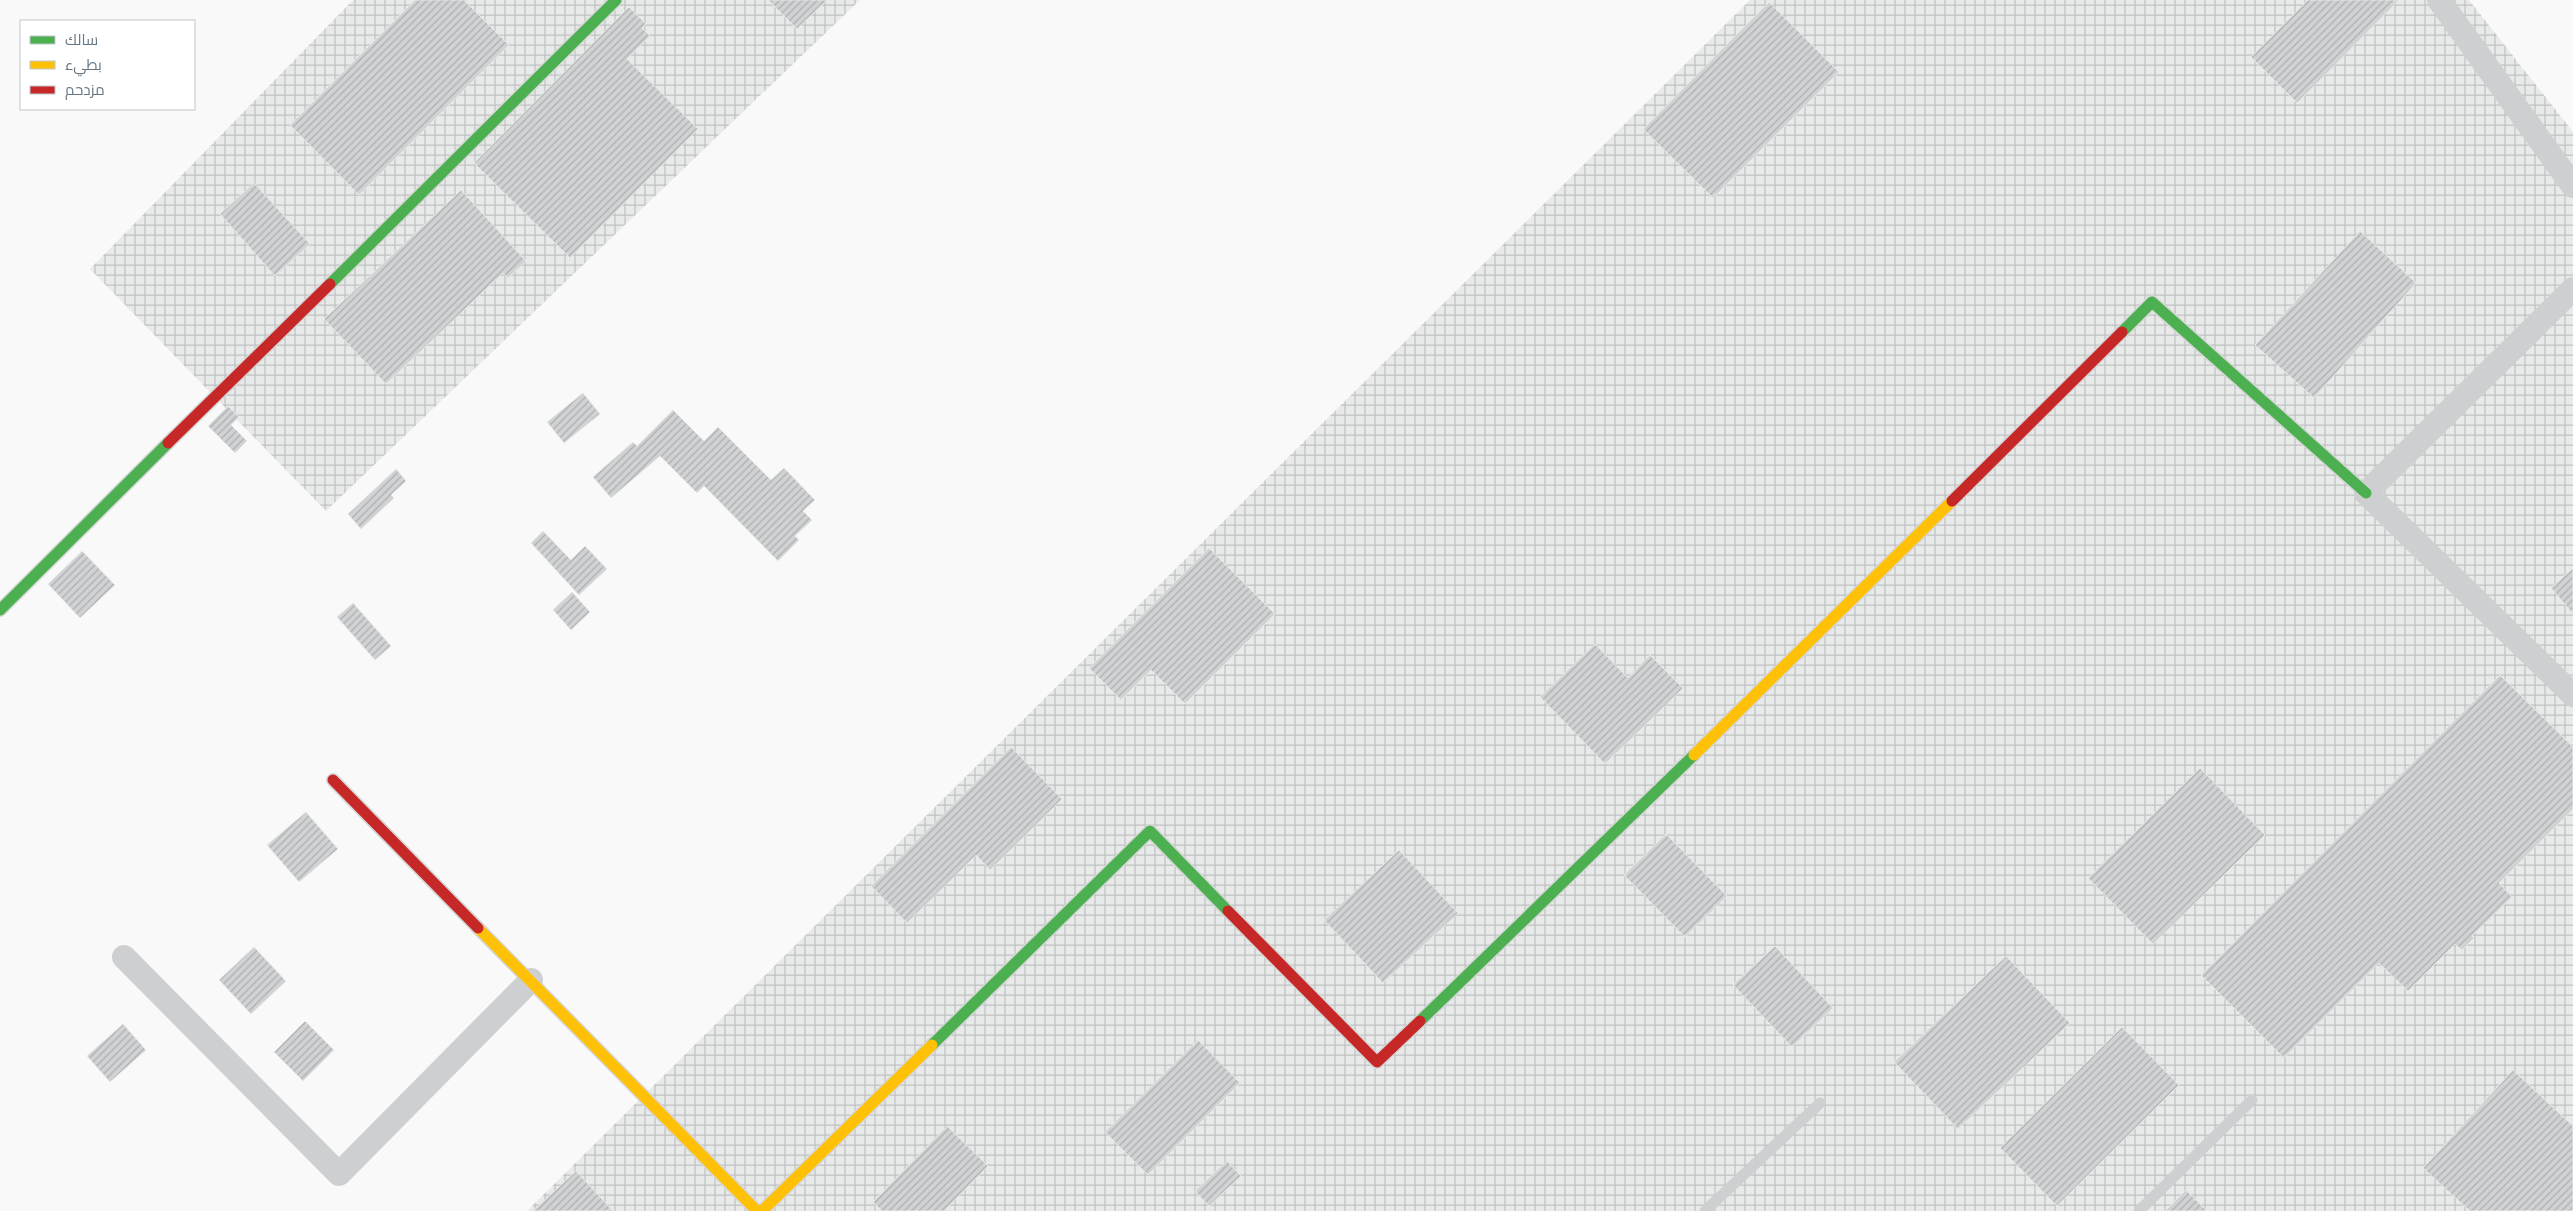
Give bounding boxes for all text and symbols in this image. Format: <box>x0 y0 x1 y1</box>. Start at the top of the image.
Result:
legend <box>20 20 195 110</box>
text: سالك <box>65 30 98 50</box>
text: بطيء <box>65 55 102 77</box>
text: مزدحم <box>65 80 105 100</box>

